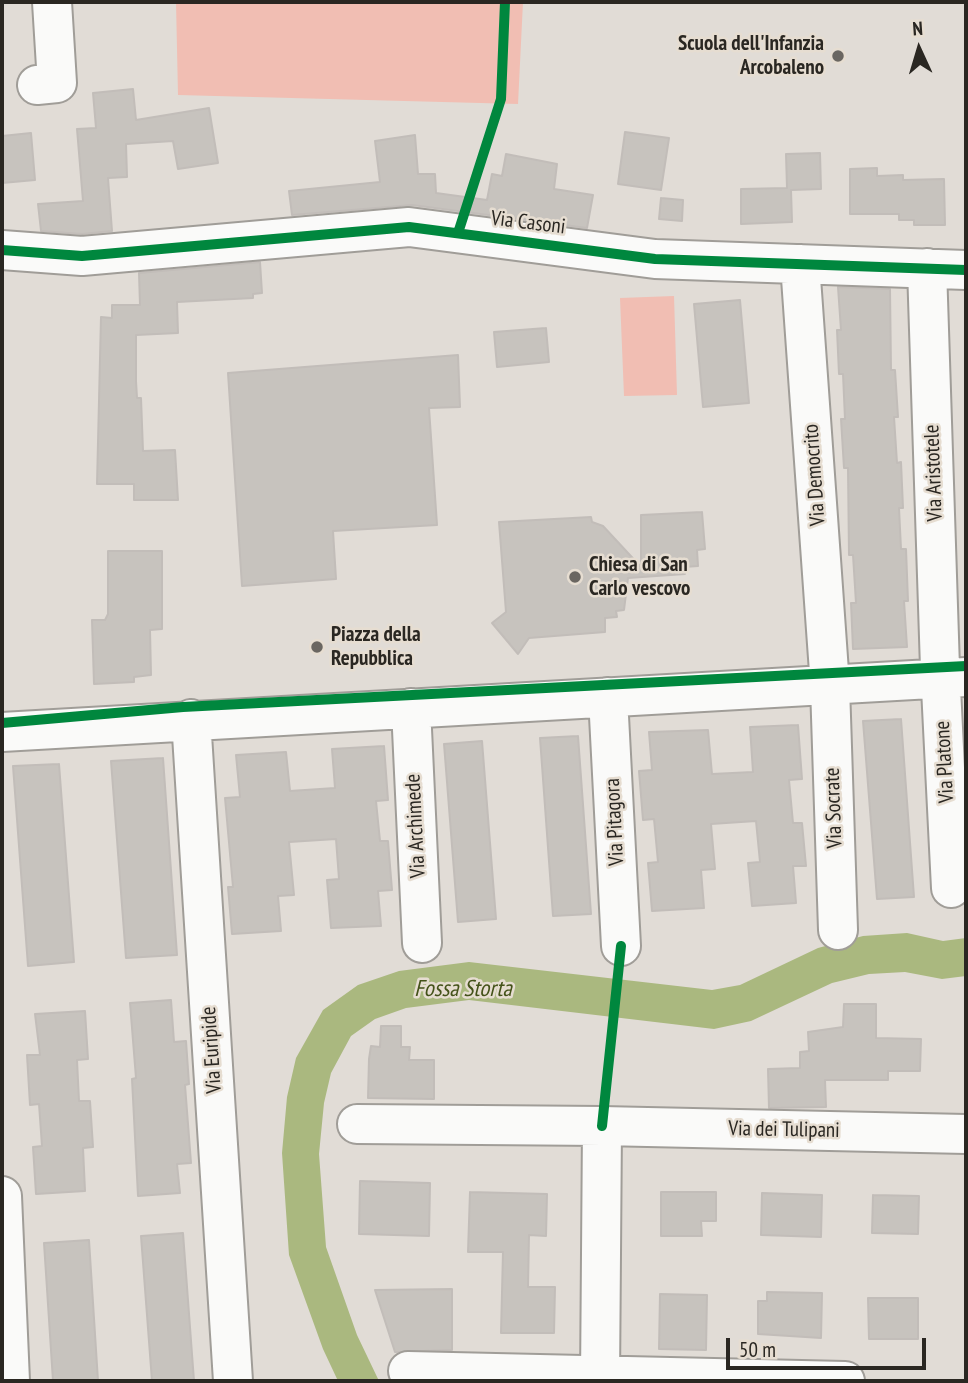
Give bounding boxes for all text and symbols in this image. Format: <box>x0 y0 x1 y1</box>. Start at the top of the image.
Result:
north arrow <box>884 14 954 84</box>
text: N <box>912 16 923 40</box>
place label: Scuola dell'Infanzia Arcobaleno <box>678 31 824 81</box>
marker: Scuola dell'Infanzia Arcobaleno <box>830 48 846 64</box>
street label: Via Casoni <box>489 206 567 240</box>
street label: Via Democrito <box>799 423 831 527</box>
street label: Via Aristotele <box>920 424 948 522</box>
place label: Chiesa di San Carlo vescovo <box>589 552 690 602</box>
marker: Chiesa di San Carlo vescovo <box>567 569 583 585</box>
place label: Piazza della Repubblica <box>331 622 421 672</box>
marker: Piazza della Repubblica <box>309 639 325 655</box>
street label: Via Platone <box>930 720 960 804</box>
street label: Via Socrate <box>820 767 848 849</box>
street label: Via Archimede <box>401 773 431 879</box>
street label: Via Pitagora <box>600 778 630 866</box>
water label: Fossa Storta <box>414 975 512 1003</box>
street label: Via Euripide <box>196 1006 228 1094</box>
street label: Via dei Tulipani <box>728 1116 840 1144</box>
scale bar <box>730 1324 930 1368</box>
text: 50 m <box>739 1336 776 1363</box>

